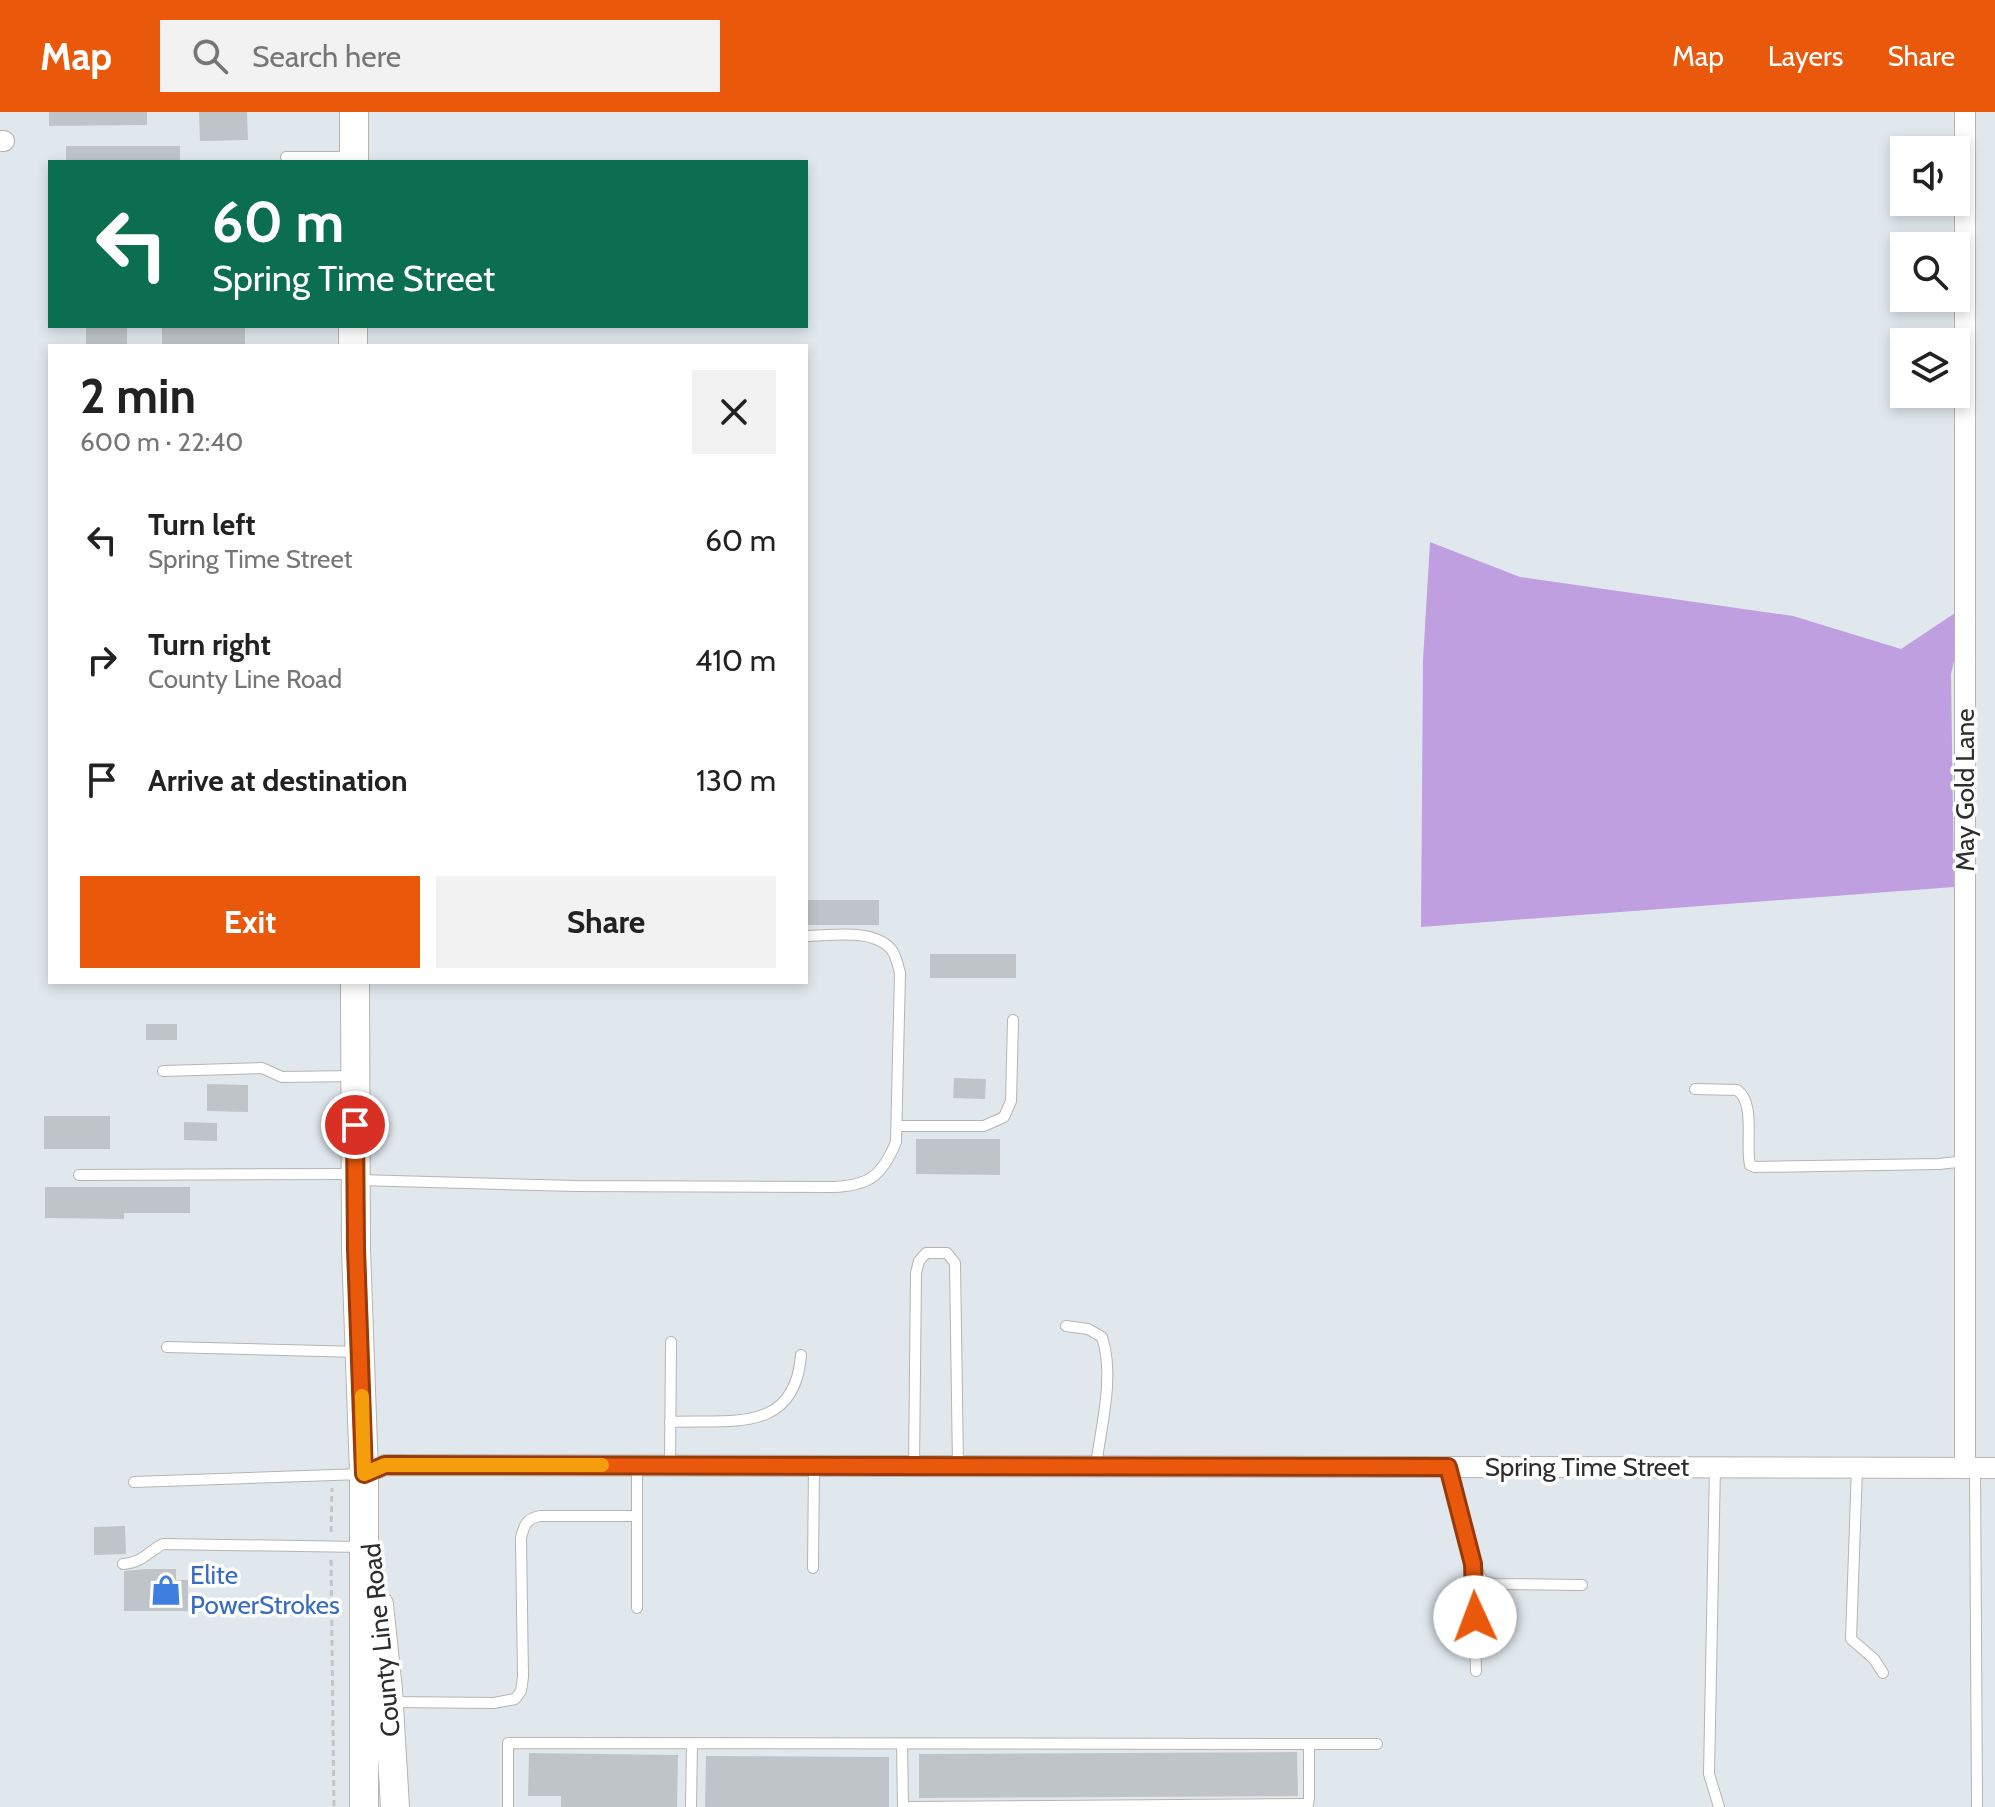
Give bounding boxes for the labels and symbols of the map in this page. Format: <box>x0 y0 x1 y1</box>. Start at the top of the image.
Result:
street label: May Gold Lane <box>1949 708 1981 872</box>
pin <box>321 1091 389 1159</box>
street label: Spring Time Street <box>1485 1451 1689 1483</box>
street label: County Line Road <box>355 1542 407 1738</box>
place label: Elite PowerStrokes <box>190 1559 340 1621</box>
shop icon: Elite PowerStrokes <box>149 1573 183 1607</box>
position arrow <box>1433 1575 1517 1659</box>

